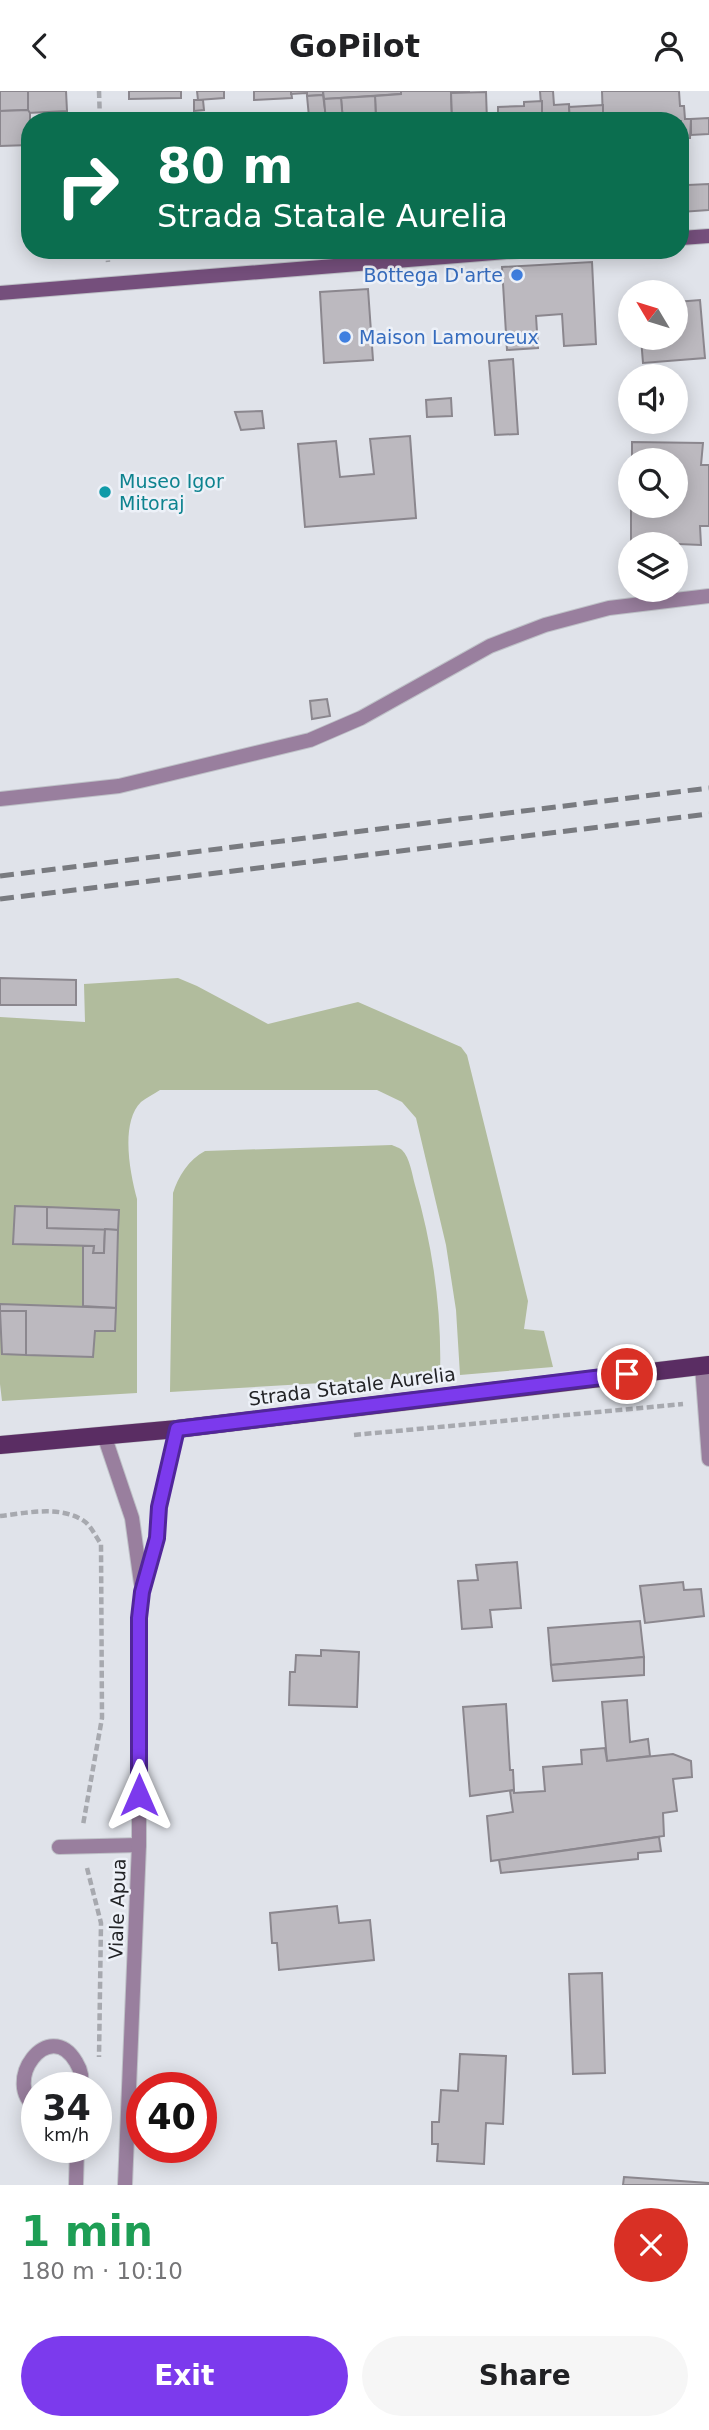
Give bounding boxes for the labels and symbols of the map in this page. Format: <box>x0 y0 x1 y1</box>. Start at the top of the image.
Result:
place label: Bottega D'arte <box>364 264 503 286</box>
marker: Bottega D'arte <box>509 267 525 283</box>
north arrow <box>618 280 688 350</box>
place label: Maison Lamoureux <box>359 326 539 348</box>
marker: Maison Lamoureux <box>337 329 353 345</box>
place label: Museo Igor Mitoraj <box>119 470 224 514</box>
marker: Museo Igor Mitoraj <box>97 484 113 500</box>
pin <box>597 1344 657 1404</box>
street label: Strada Statale Aurelia <box>247 1362 457 1410</box>
position arrow <box>102 1758 176 1832</box>
street label: Viale Apua <box>104 1858 130 1960</box>
speed limit sign: 40 <box>126 2072 217 2163</box>

